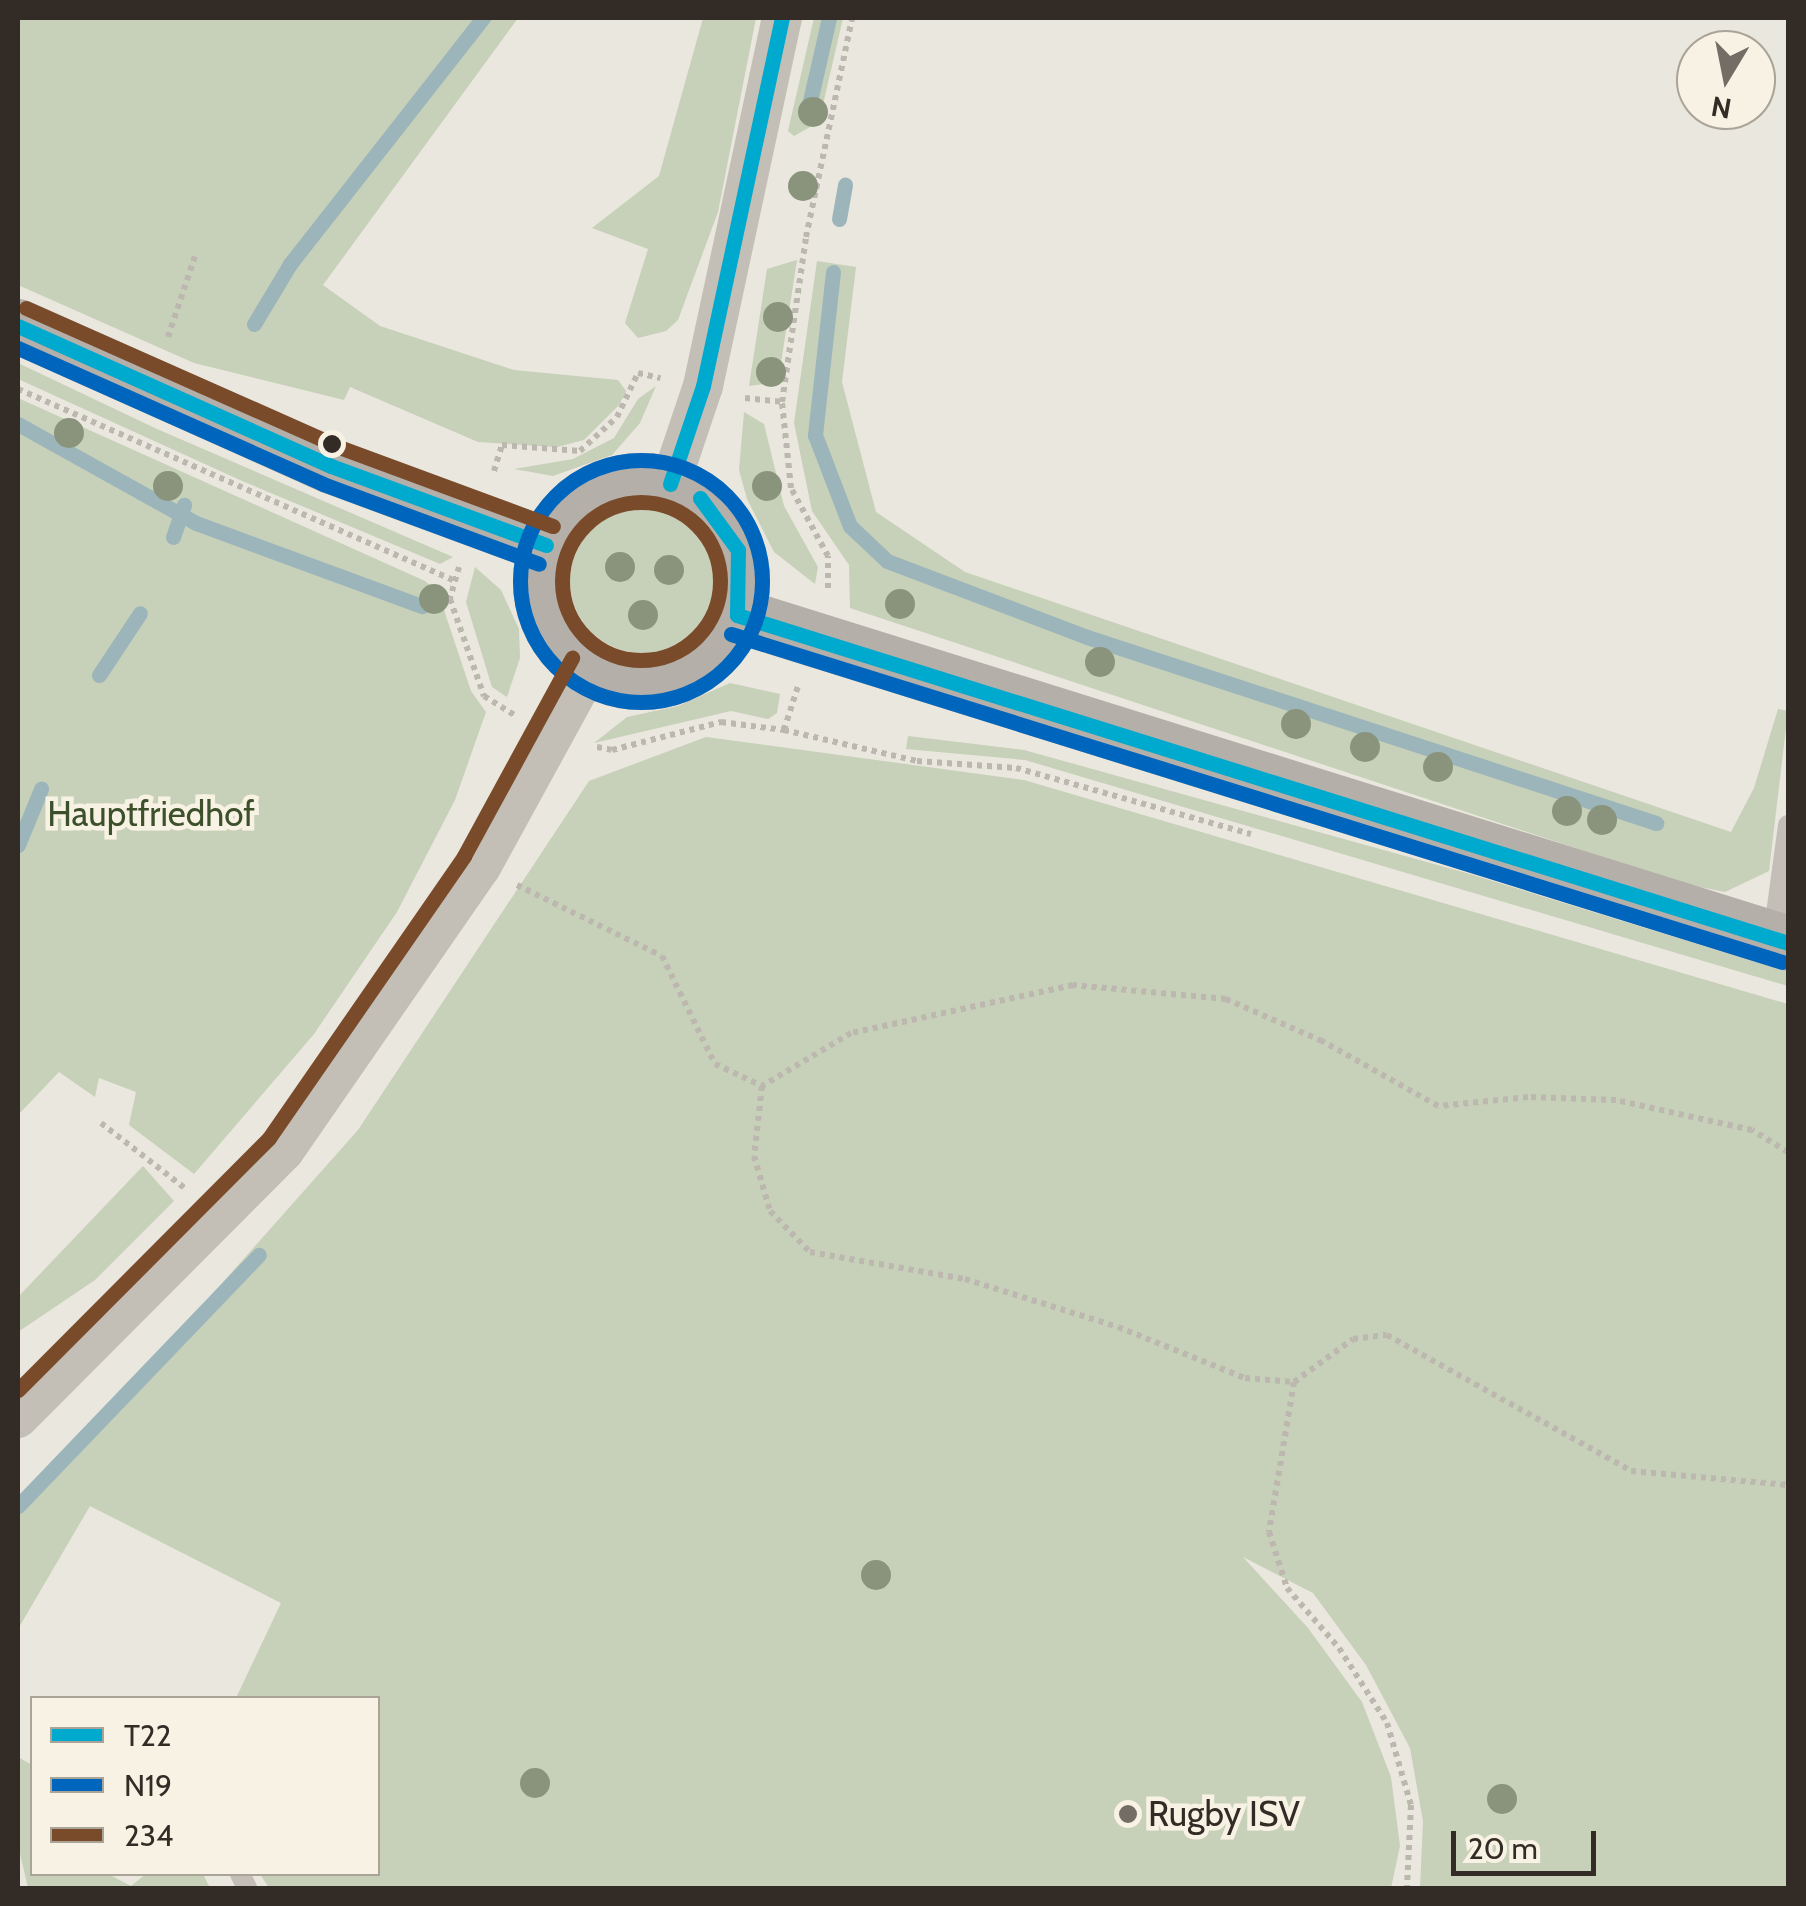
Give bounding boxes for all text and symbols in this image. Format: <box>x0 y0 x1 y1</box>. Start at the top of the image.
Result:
north arrow <box>1676 30 1776 130</box>
text: N <box>1708 89 1734 126</box>
unlabelled marker <box>322 434 342 454</box>
park label: Hauptfriedhof <box>47 793 255 835</box>
legend <box>30 1696 380 1876</box>
text: T22 <box>124 1717 171 1754</box>
text: N19 <box>124 1767 172 1804</box>
place label: Rugby ISV <box>1148 1793 1300 1835</box>
marker: Rugby ISV <box>1117 1803 1139 1825</box>
scale bar <box>1456 1811 1601 1873</box>
text: 234 <box>124 1817 173 1854</box>
text: 20 m <box>1468 1830 1538 1867</box>

